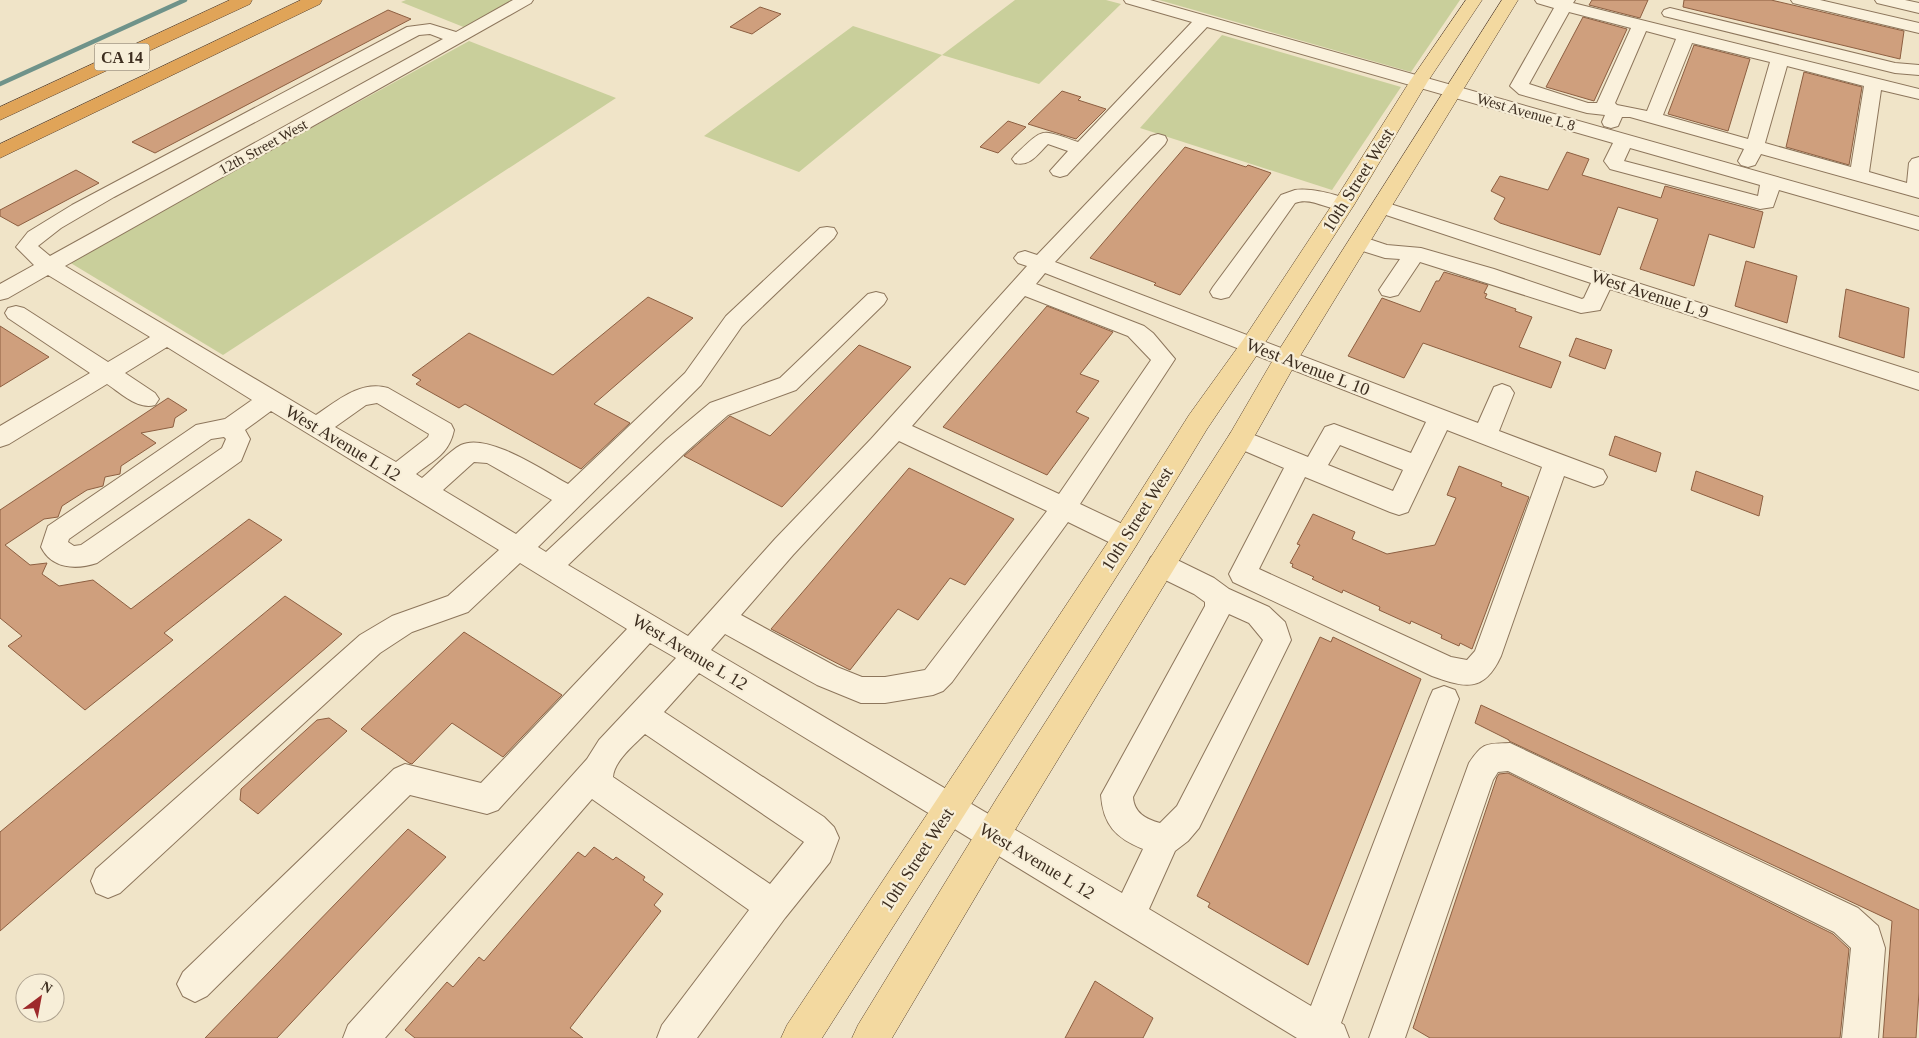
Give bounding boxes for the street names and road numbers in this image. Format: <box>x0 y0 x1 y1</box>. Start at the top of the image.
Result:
road number: CA 14 <box>94 44 150 70</box>
street label: West Avenue L 8 <box>1475 90 1577 134</box>
street label: 12th Street West <box>216 116 311 178</box>
street label: 10th Street West <box>1318 125 1398 235</box>
street label: West Avenue L 9 <box>1589 266 1711 322</box>
street label: West Avenue L 10 <box>1243 334 1373 400</box>
street label: West Avenue L 12 <box>282 401 404 485</box>
street label: 10th Street West <box>1097 464 1177 574</box>
street label: West Avenue L 12 <box>629 610 751 694</box>
street label: 10th Street West <box>876 804 958 914</box>
street label: West Avenue L 12 <box>976 819 1098 903</box>

